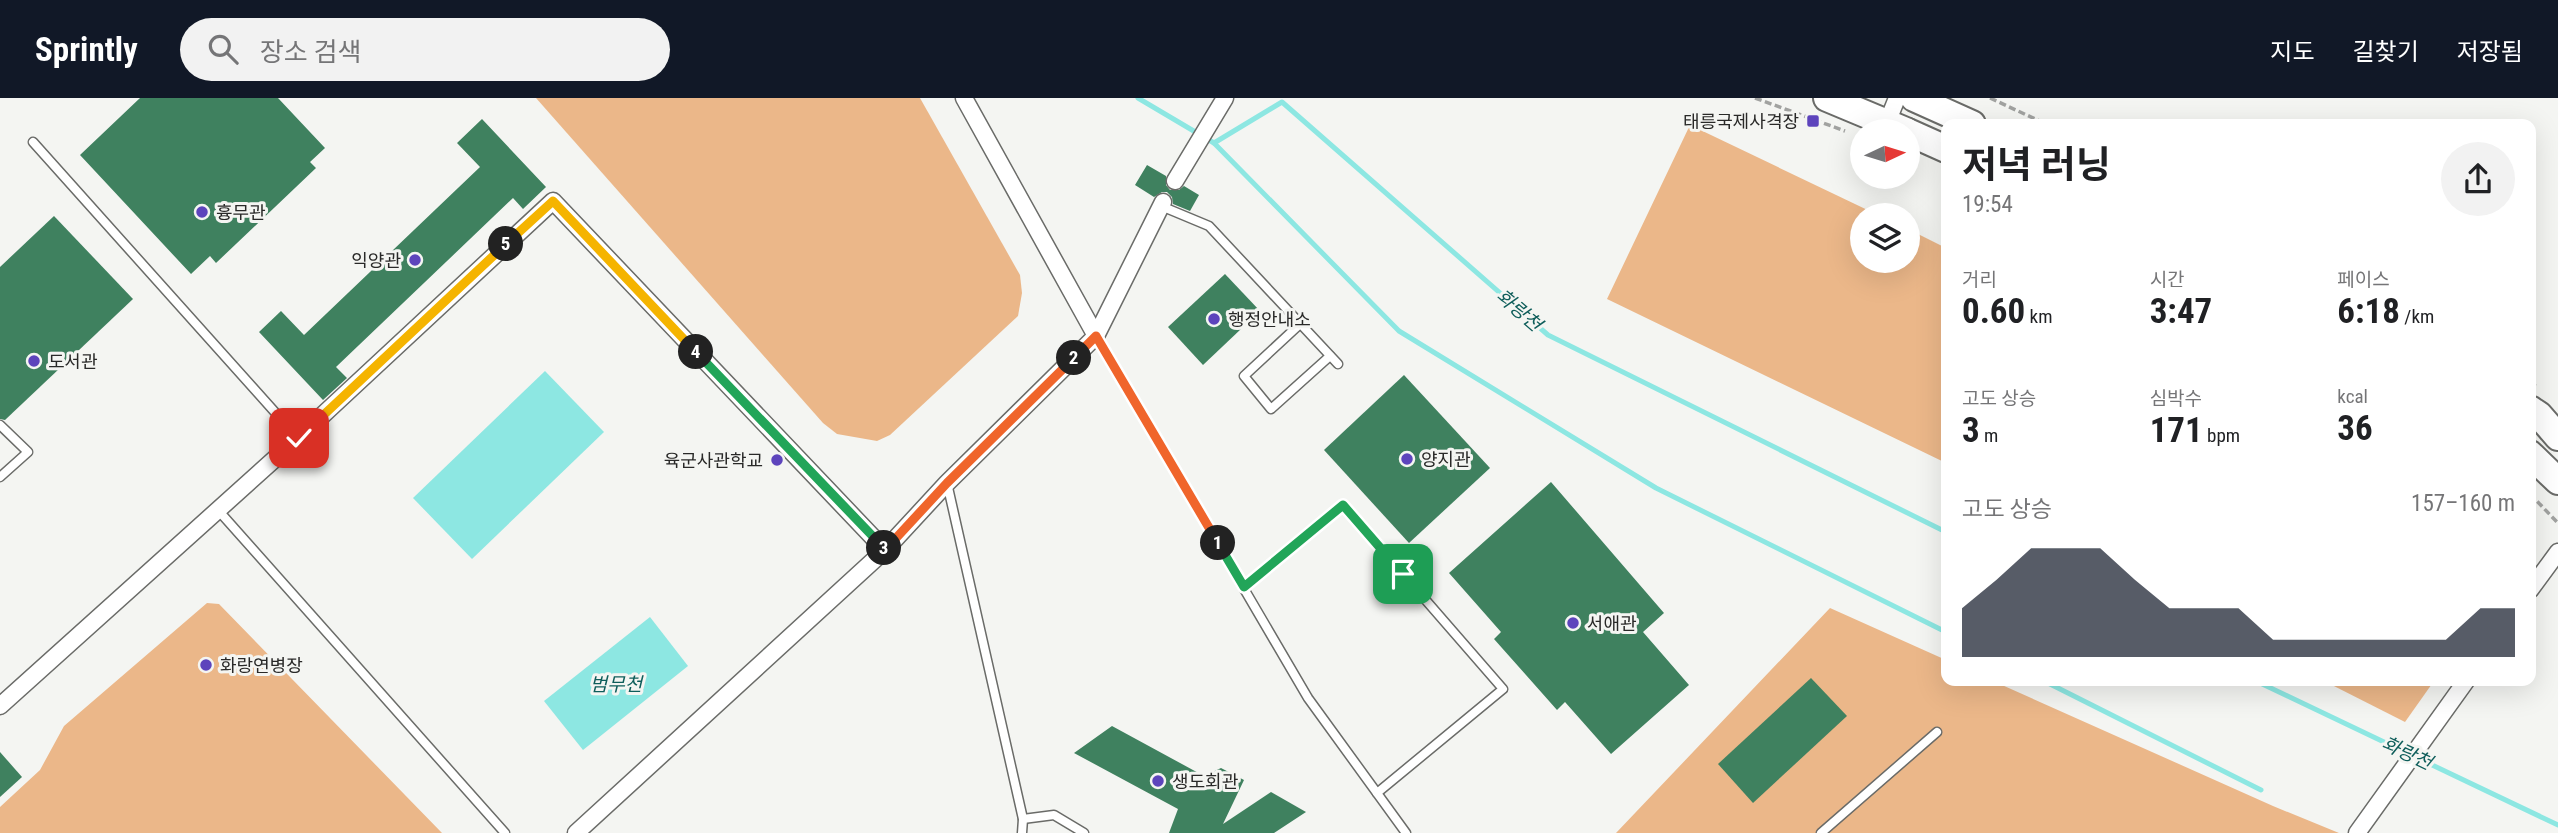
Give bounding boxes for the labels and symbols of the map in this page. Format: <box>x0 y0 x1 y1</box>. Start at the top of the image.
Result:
place label: 태릉국제사격장 <box>1683 111 1799 132</box>
marker: 태릉국제사격장 <box>1805 113 1821 129</box>
north arrow <box>1850 119 1920 189</box>
place label: 흉무관 <box>216 202 266 223</box>
marker: 흉무관 <box>194 204 210 220</box>
pin: 5 <box>489 226 524 262</box>
place label: 익양관 <box>351 250 401 271</box>
marker: 익양관 <box>407 252 423 268</box>
water label: 화랑천 <box>1492 284 1547 337</box>
place label: 행정안내소 <box>1228 309 1311 330</box>
marker: 행정안내소 <box>1206 311 1222 327</box>
pin: 4 <box>678 334 714 370</box>
pin: 2 <box>1056 341 1092 376</box>
place label: 도서관 <box>48 351 98 372</box>
marker: 도서관 <box>26 353 42 369</box>
pin <box>269 408 329 468</box>
place label: 양지관 <box>1421 449 1471 470</box>
place label: 육군사관학교 <box>664 450 763 471</box>
marker: 양지관 <box>1399 451 1415 467</box>
marker: 육군사관학교 <box>769 452 785 468</box>
pin: 1 <box>1200 526 1236 560</box>
pin: 3 <box>866 531 902 566</box>
pin <box>1373 544 1433 604</box>
place label: 서애관 <box>1587 613 1637 634</box>
marker: 서애관 <box>1565 615 1581 631</box>
place label: 화랑연병장 <box>220 655 303 676</box>
marker: 화랑연병장 <box>198 657 214 673</box>
water label: 범무천 <box>590 673 644 696</box>
water label: 화랑천 <box>2378 731 2437 775</box>
place label: 생도회관 <box>1172 771 1239 792</box>
marker: 생도회관 <box>1150 773 1166 789</box>

